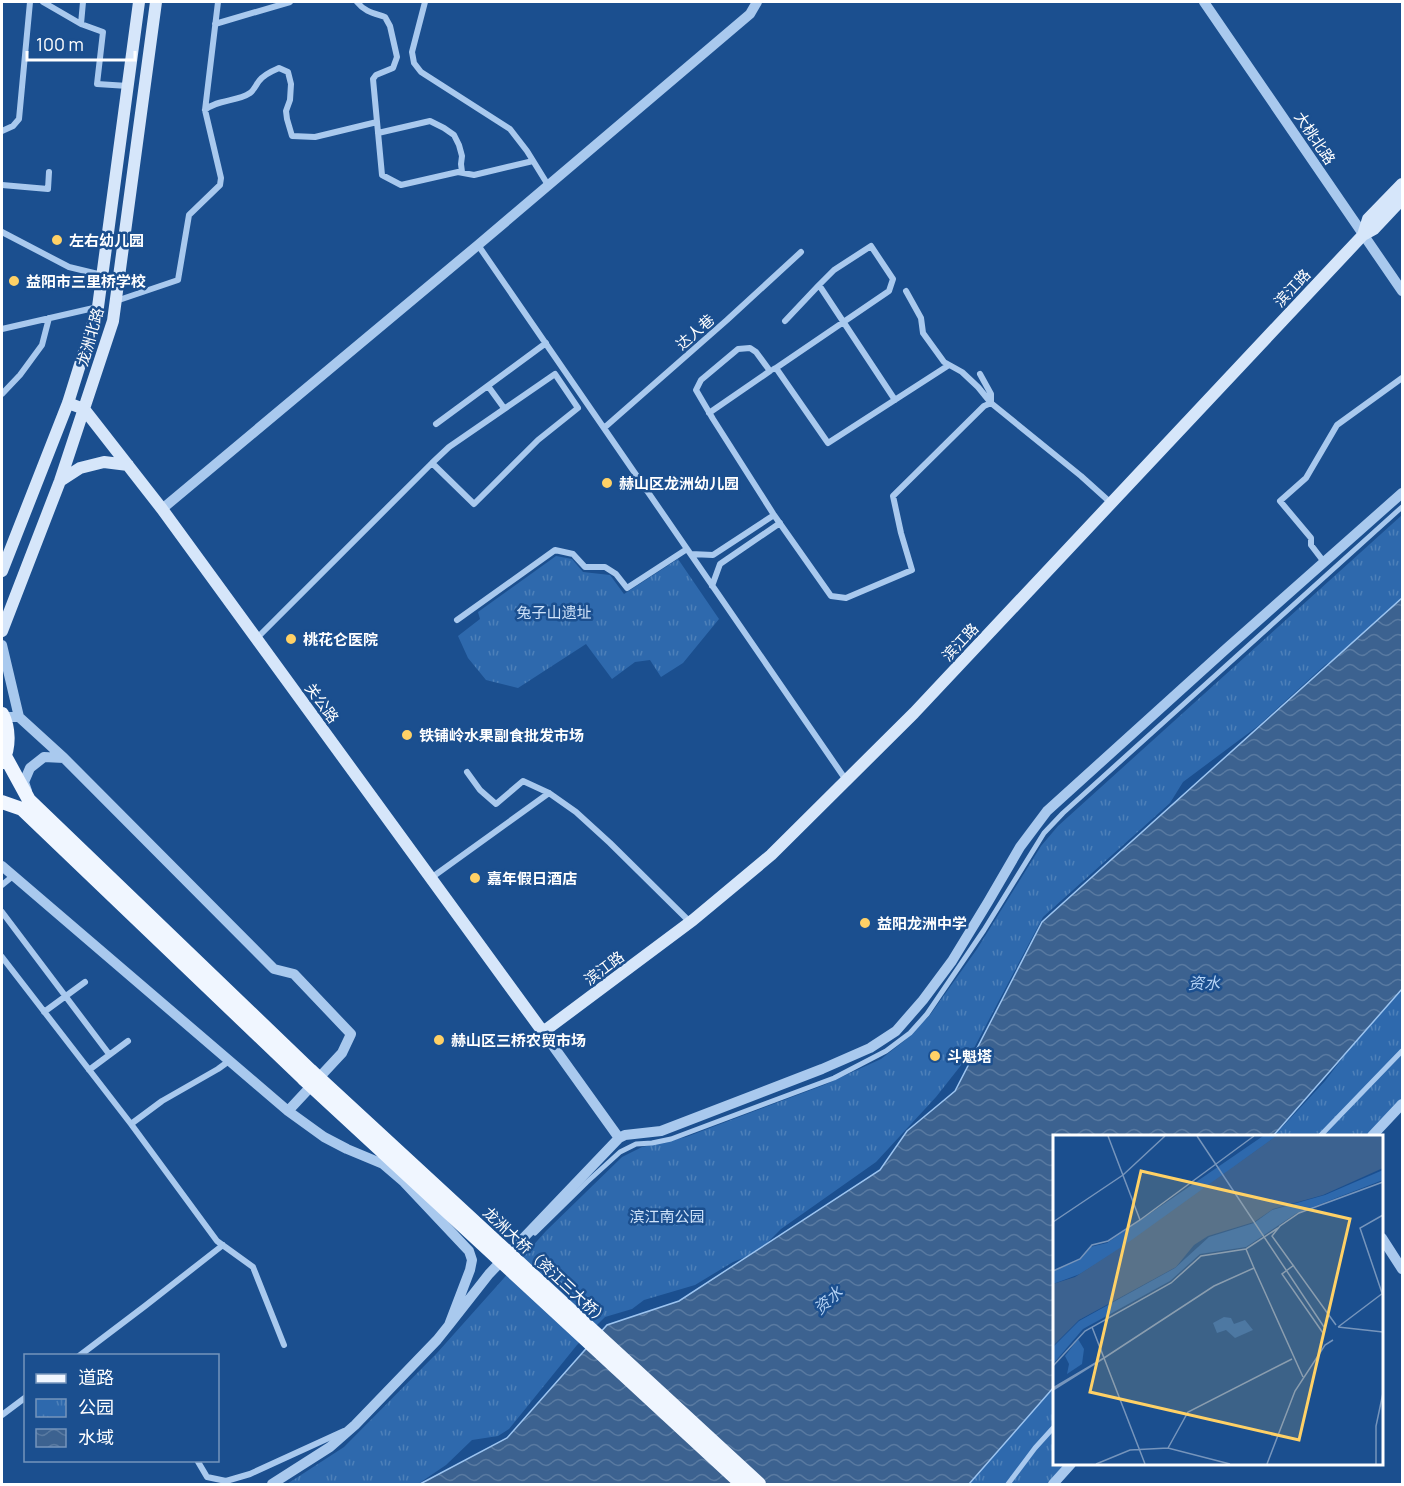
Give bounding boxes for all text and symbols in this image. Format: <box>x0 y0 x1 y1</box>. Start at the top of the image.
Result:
scale bar <box>27 24 135 62</box>
text: 100 m <box>36 32 84 56</box>
street label: 大桃北路 <box>1290 107 1340 169</box>
place label: 左右幼儿园 <box>69 230 144 251</box>
marker: 左右幼儿园 <box>50 233 64 247</box>
street label: 滨江路 <box>1269 264 1315 312</box>
place label: 益阳市三里桥学校 <box>26 271 146 292</box>
marker: 益阳市三里桥学校 <box>7 274 21 288</box>
street label: 龙洲北路 <box>72 305 108 369</box>
street label: 达人巷 <box>671 309 719 355</box>
place label: 赫山区龙洲幼儿园 <box>619 473 739 494</box>
marker: 赫山区龙洲幼儿园 <box>600 476 614 490</box>
park label: 兔子山遗址 <box>516 602 592 623</box>
street label: 滨江路 <box>937 618 983 666</box>
place label: 桃花仑医院 <box>303 629 378 650</box>
marker: 桃花仑医院 <box>284 632 298 646</box>
street label: 关公路 <box>300 679 344 727</box>
place label: 铁铺岭水果副食批发市场 <box>419 725 584 746</box>
marker: 铁铺岭水果副食批发市场 <box>400 728 414 742</box>
place label: 嘉年假日酒店 <box>487 868 577 889</box>
marker: 嘉年假日酒店 <box>468 871 482 885</box>
place label: 益阳龙洲中学 <box>877 913 967 934</box>
marker: 益阳龙洲中学 <box>858 916 872 930</box>
street label: 滨江路 <box>580 946 628 990</box>
water label: 资水 <box>1188 972 1221 994</box>
place label: 赫山区三桥农贸市场 <box>451 1030 586 1051</box>
marker: 赫山区三桥农贸市场 <box>432 1033 446 1047</box>
place label: 斗魁塔 <box>947 1046 992 1067</box>
marker: 斗魁塔 <box>928 1049 942 1063</box>
inset map <box>1053 1135 1383 1465</box>
street label: 龙洲大桥（资江三大桥） <box>478 1202 614 1330</box>
park label: 滨江南公园 <box>629 1206 705 1227</box>
water label: 资水 <box>809 1280 848 1319</box>
legend <box>24 1354 219 1462</box>
text: 道路 <box>78 1365 114 1389</box>
text: 公园 <box>78 1395 114 1419</box>
text: 水域 <box>78 1425 114 1449</box>

